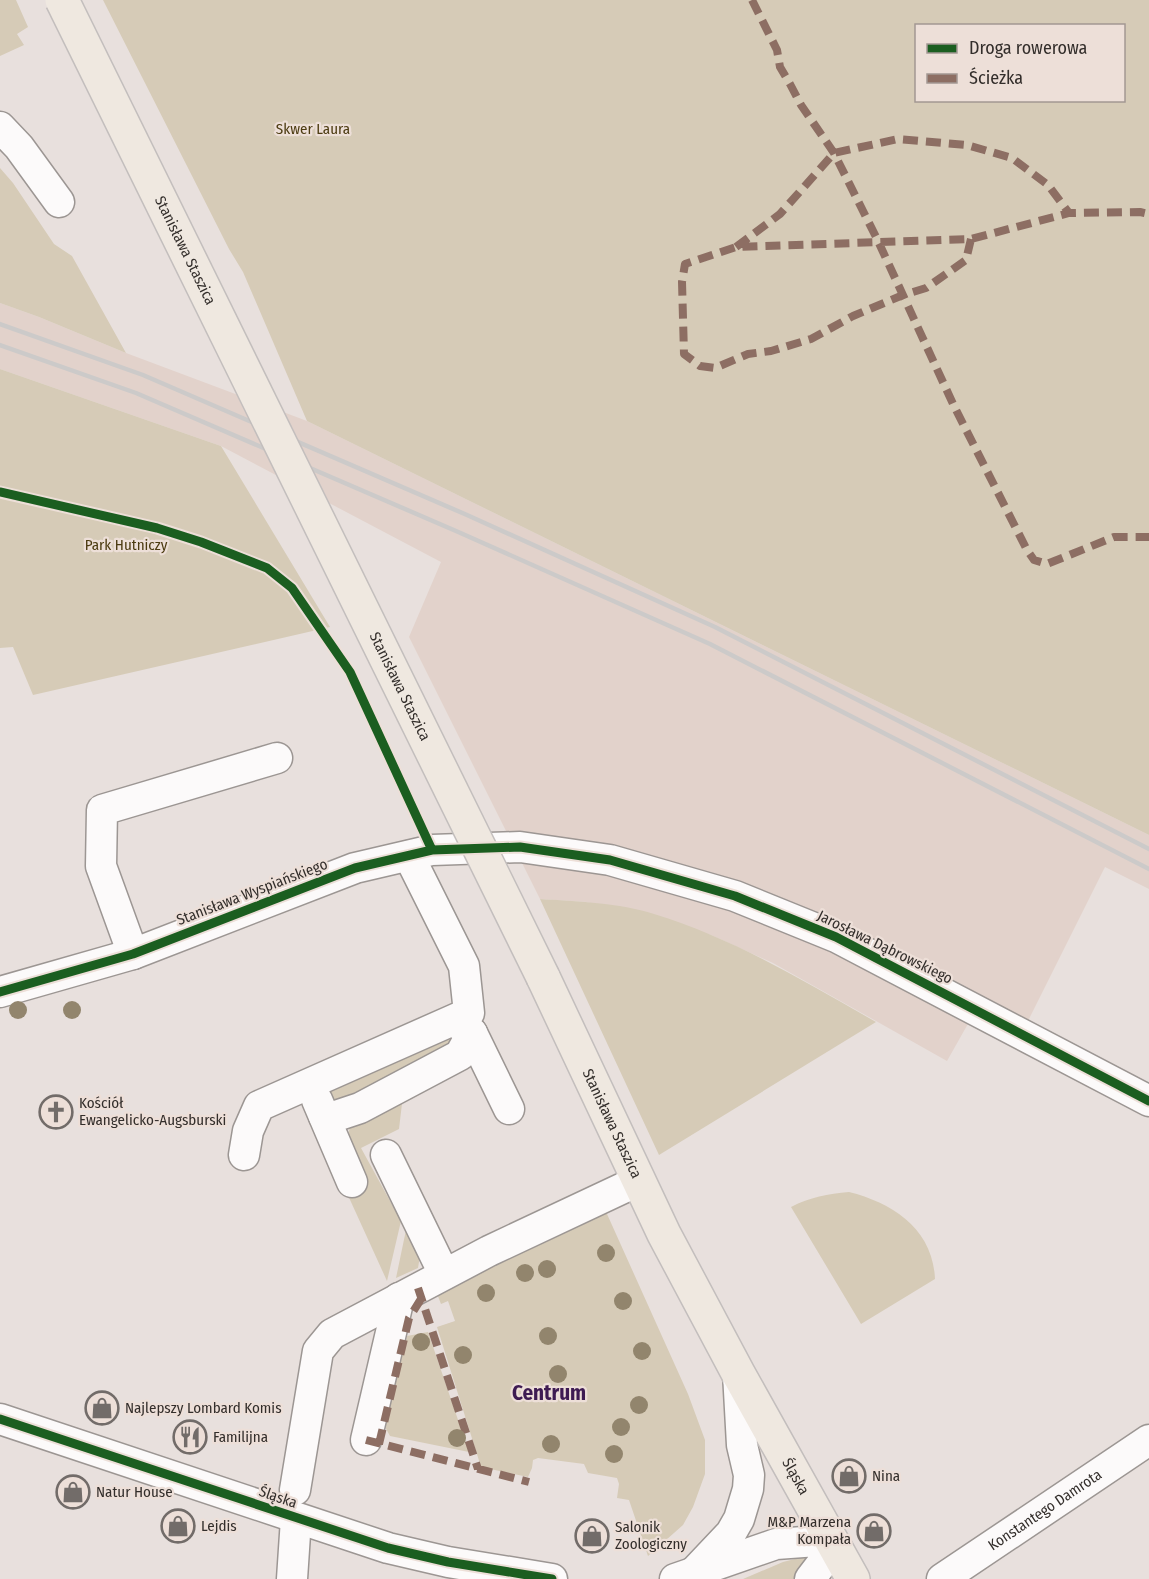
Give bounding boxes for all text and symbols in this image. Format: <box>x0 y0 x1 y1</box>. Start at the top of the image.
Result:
legend <box>915 24 1125 102</box>
text: Droga rowerowa <box>969 37 1088 59</box>
text: Ścieżka <box>969 67 1023 89</box>
park label: Skwer Laura <box>276 120 350 138</box>
street label: Stanisława Staszica <box>151 193 220 308</box>
park label: Park Hutniczy <box>85 536 168 554</box>
street label: Stanisława Staszica <box>366 629 434 744</box>
street label: Stanisława Wyspiańskiego <box>174 855 330 929</box>
street label: Jarosława Dąbrowskiego <box>814 906 956 988</box>
street label: Stanisława Staszica <box>579 1066 645 1181</box>
church icon: Kościół Ewangelicko-Augsburski <box>38 1094 74 1130</box>
place label: Kościół Ewangelicko-Augsburski <box>79 1094 226 1129</box>
district label: Centrum <box>512 1380 586 1406</box>
shop icon: Najlepszy Lombard Komis <box>84 1390 120 1426</box>
place label: Najlepszy Lombard Komis <box>125 1399 282 1417</box>
restaurant icon: Familijna <box>172 1419 208 1455</box>
place label: Familijna <box>213 1428 268 1446</box>
street label: Śląska <box>778 1455 813 1498</box>
shop icon: Nina <box>831 1458 867 1494</box>
street label: Konstantego Damrota <box>985 1465 1105 1554</box>
place label: Nina <box>872 1467 900 1485</box>
shop icon: Natur House <box>55 1474 91 1510</box>
street label: Śląska <box>257 1482 299 1512</box>
place label: Natur House <box>96 1483 173 1501</box>
shop icon: Lejdis <box>160 1508 196 1544</box>
place label: M&P Marzena Kompała <box>767 1513 851 1548</box>
shop icon: M&P Marzena Kompała <box>856 1513 892 1549</box>
place label: Lejdis <box>201 1517 237 1535</box>
shop icon: Salonik Zoologiczny <box>574 1518 610 1554</box>
place label: Salonik Zoologiczny <box>615 1518 687 1553</box>

